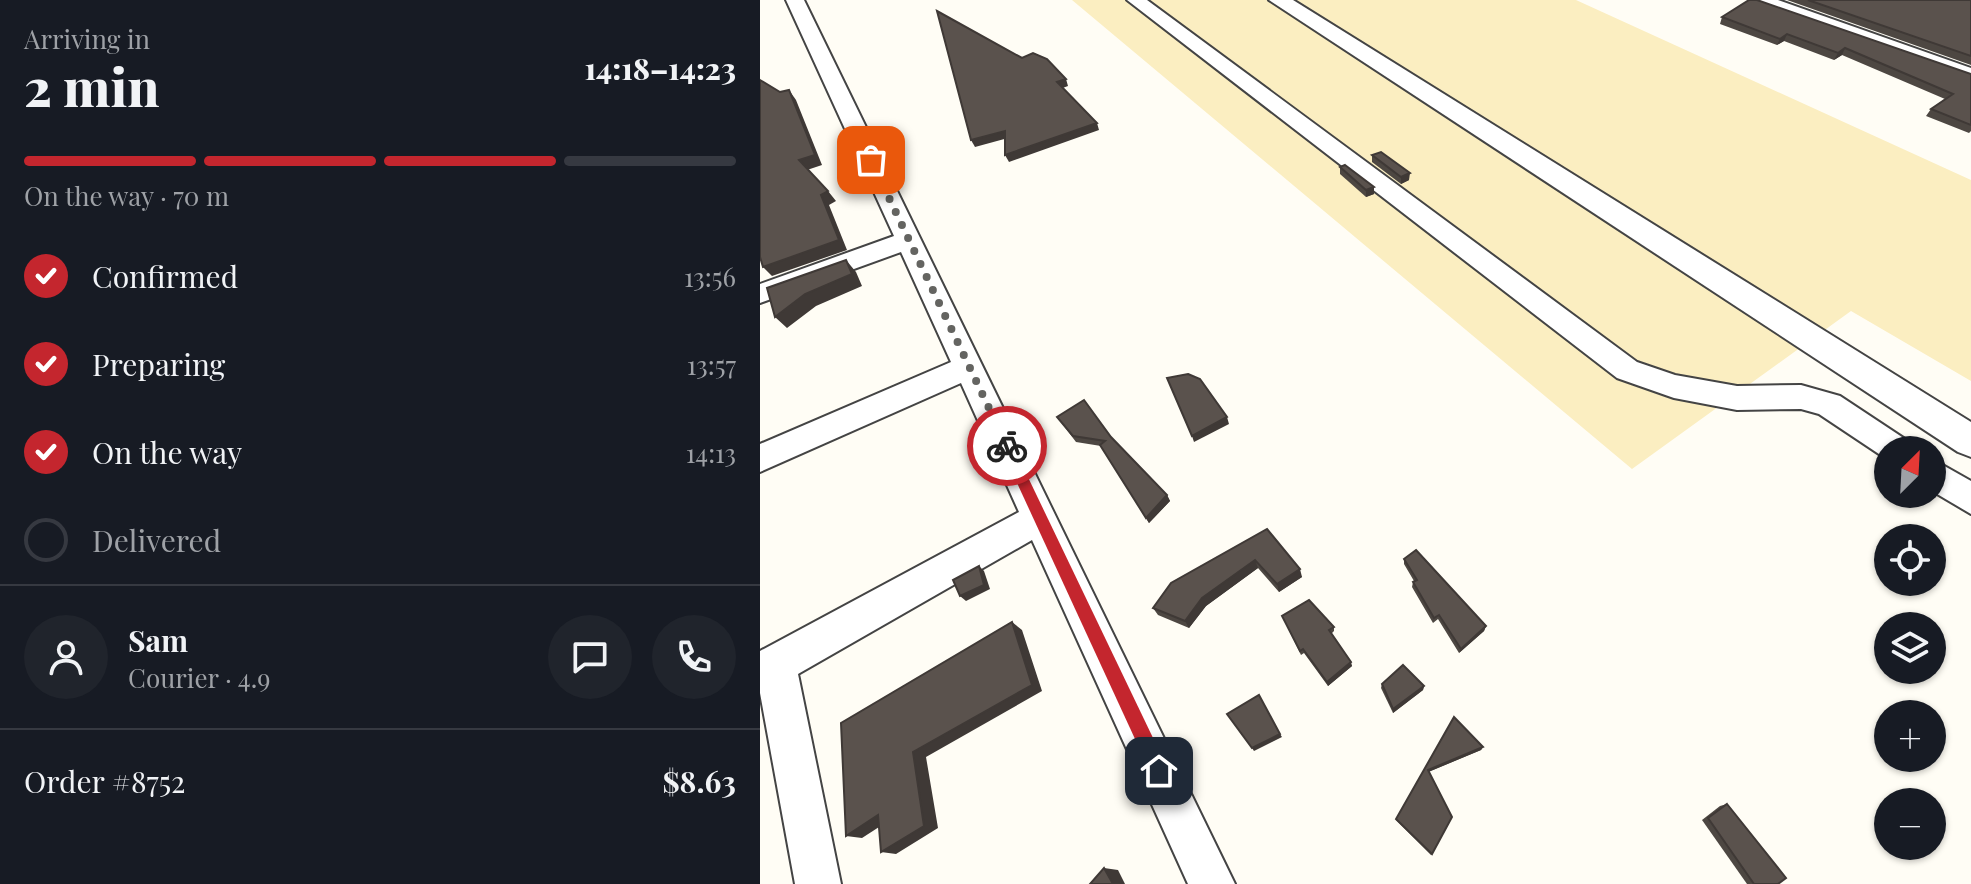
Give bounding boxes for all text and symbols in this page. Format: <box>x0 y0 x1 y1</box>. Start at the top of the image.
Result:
text: Arriving in <box>24 21 150 56</box>
text: 14:18–14:23 <box>584 48 736 88</box>
text: 2 min <box>24 51 159 120</box>
pin <box>837 126 905 194</box>
icon: bag <box>849 138 893 182</box>
text: On the way · 70 m <box>24 178 229 213</box>
icon: check <box>24 254 68 298</box>
text: Confirmed <box>92 256 238 296</box>
text: 13:56 <box>684 259 736 294</box>
icon: check <box>24 342 68 386</box>
text: Preparing <box>92 344 225 384</box>
text: 13:57 <box>687 347 736 382</box>
courier <box>967 406 1047 486</box>
icon: bike <box>985 424 1029 468</box>
icon: check <box>24 430 68 474</box>
text: On the way <box>92 432 242 472</box>
text: 14:13 <box>686 435 736 470</box>
north arrow <box>1874 436 1946 508</box>
map controls <box>1874 436 1946 860</box>
text: Delivered <box>92 520 221 560</box>
button: locate <box>1874 524 1946 596</box>
button: layers <box>1874 612 1946 684</box>
button: person <box>24 615 108 699</box>
button: chat <box>548 615 632 699</box>
button: phone <box>652 615 736 699</box>
text: Sam <box>128 620 188 660</box>
text: Courier · 4.9 <box>128 660 270 695</box>
button: + <box>1874 700 1946 772</box>
pin <box>1125 737 1193 805</box>
icon: home <box>1137 749 1181 793</box>
text: Order #8752 <box>24 761 186 801</box>
text: $8.63 <box>662 761 736 801</box>
button: − <box>1874 788 1946 860</box>

